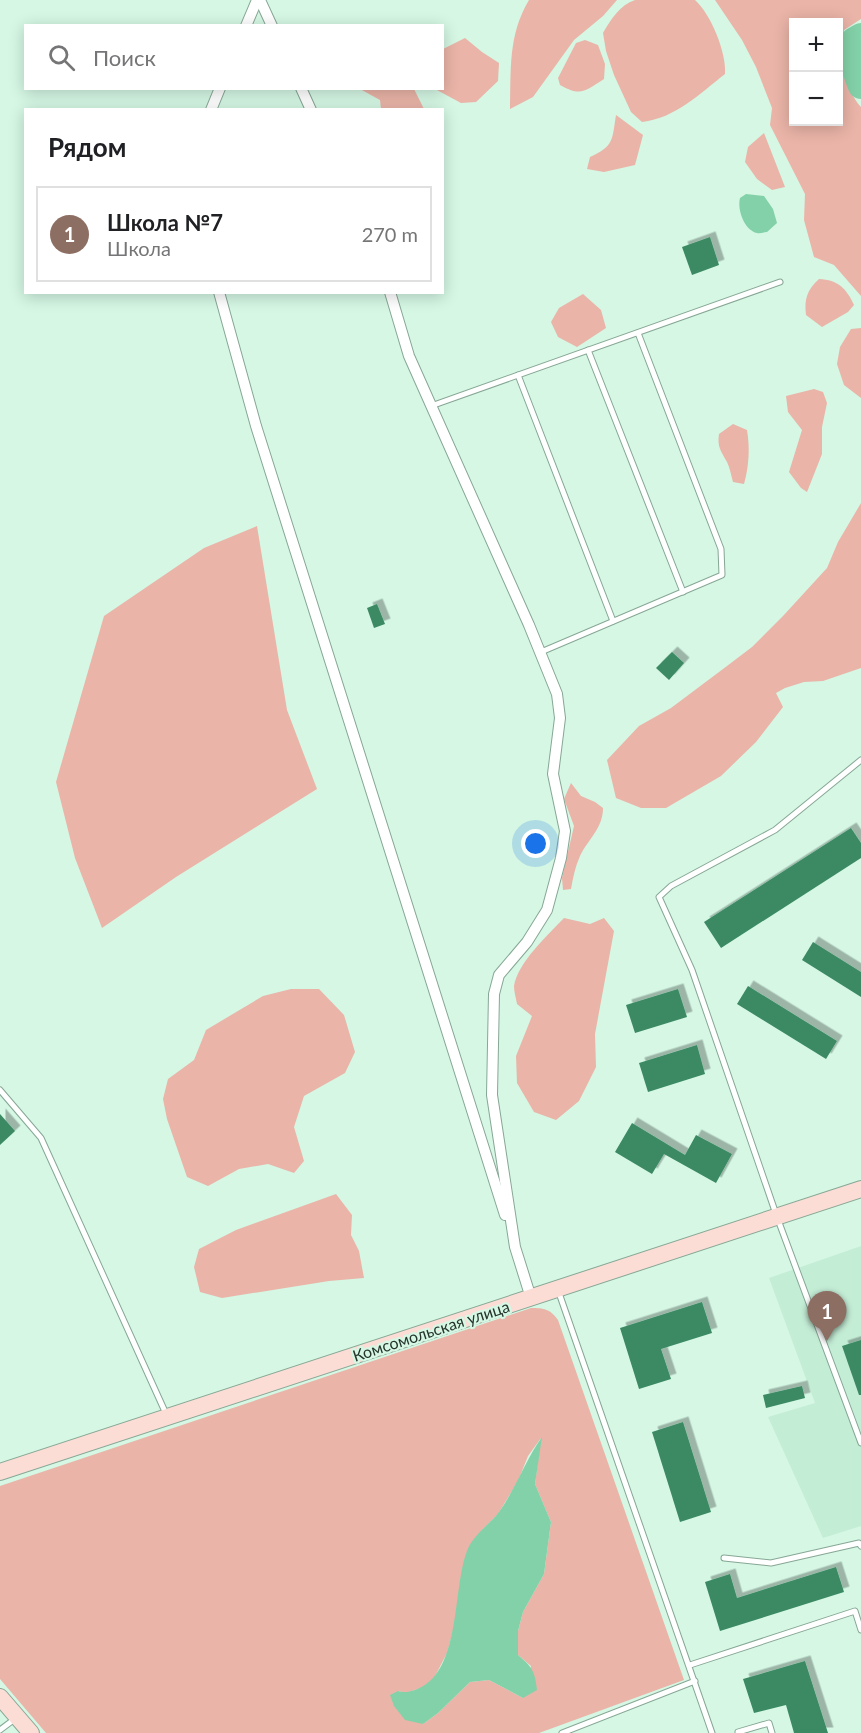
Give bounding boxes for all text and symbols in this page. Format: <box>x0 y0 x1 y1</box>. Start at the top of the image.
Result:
map controls <box>789 18 843 126</box>
button: + <box>789 18 843 72</box>
search box <box>24 24 444 90</box>
icon: search <box>45 41 78 74</box>
text: Поиск <box>93 44 156 71</box>
button: − <box>789 72 843 126</box>
text: Рядом <box>48 131 126 163</box>
text: Школа №7 <box>107 209 223 236</box>
text: 1 <box>64 222 75 246</box>
text: 270 m <box>362 222 418 246</box>
text: Школа <box>107 236 171 260</box>
your location <box>521 829 550 858</box>
pin: 1 <box>808 1292 846 1341</box>
street label: Комсомольская улица <box>350 1296 512 1365</box>

